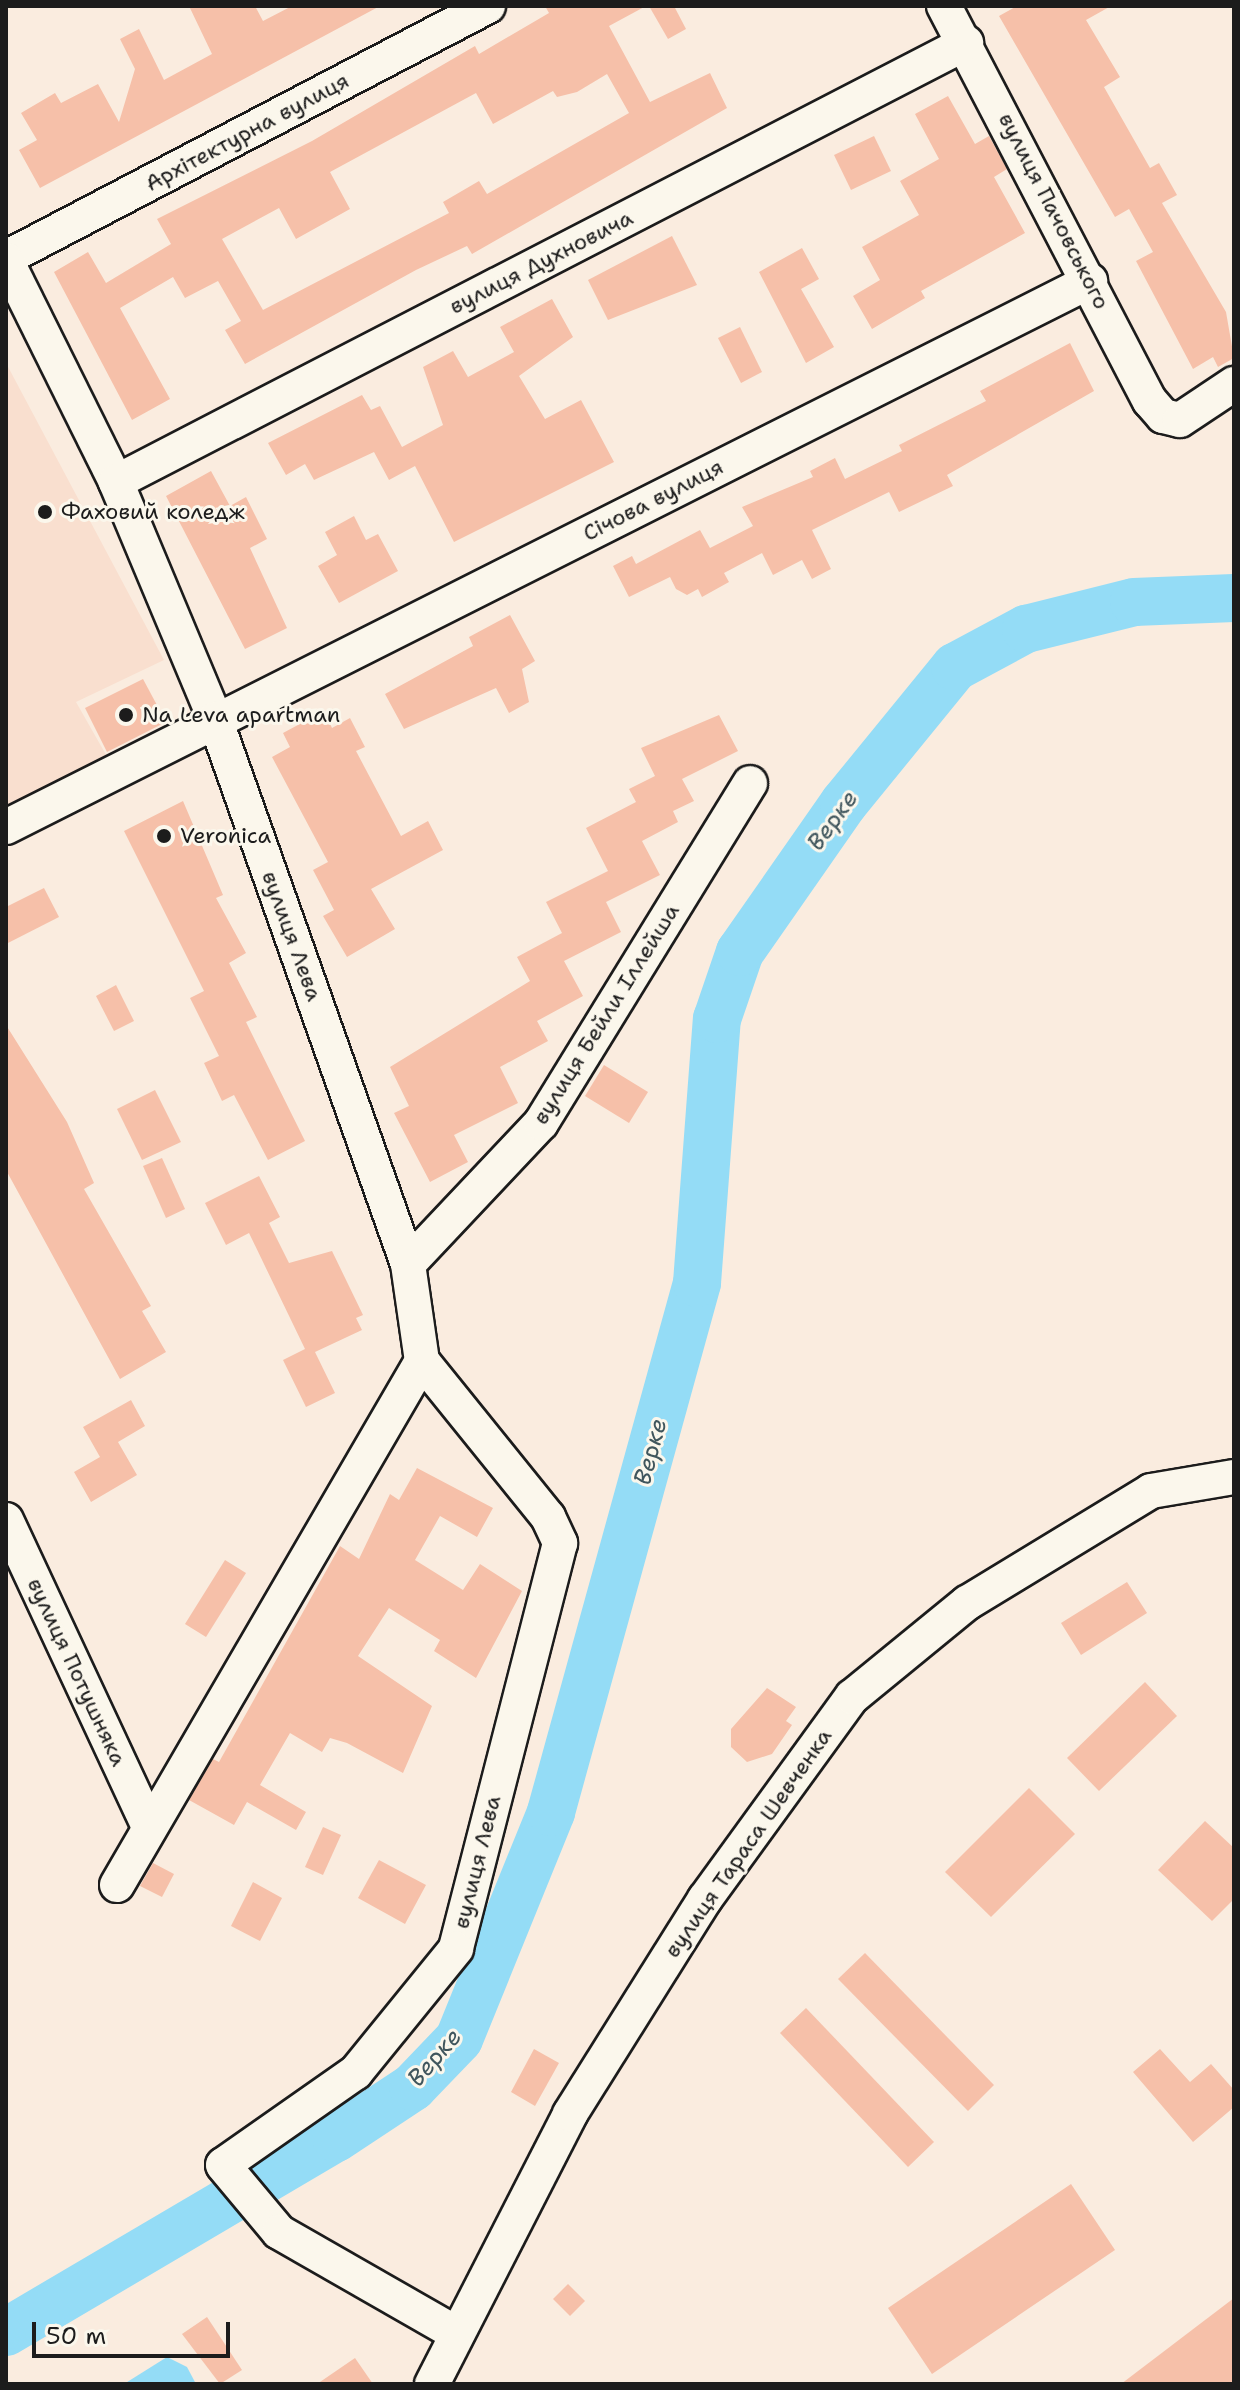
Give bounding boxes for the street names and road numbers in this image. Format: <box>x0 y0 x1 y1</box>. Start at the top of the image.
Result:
street label: Архітектурна вулиця <box>141 67 353 197</box>
street label: вулиця Пачовського <box>993 108 1115 314</box>
street label: вулиця Духновича <box>445 204 637 320</box>
street label: Січова вулиця <box>578 453 728 547</box>
street label: вулиця Лева <box>256 868 328 1004</box>
street label: вулиця Бейли Іллейша <box>527 899 685 1129</box>
street label: вулиця Потушняка <box>22 1574 132 1770</box>
street label: вулиця Тараса Шевченка <box>659 1723 837 1963</box>
street label: вулиця Лева <box>448 1793 506 1931</box>

